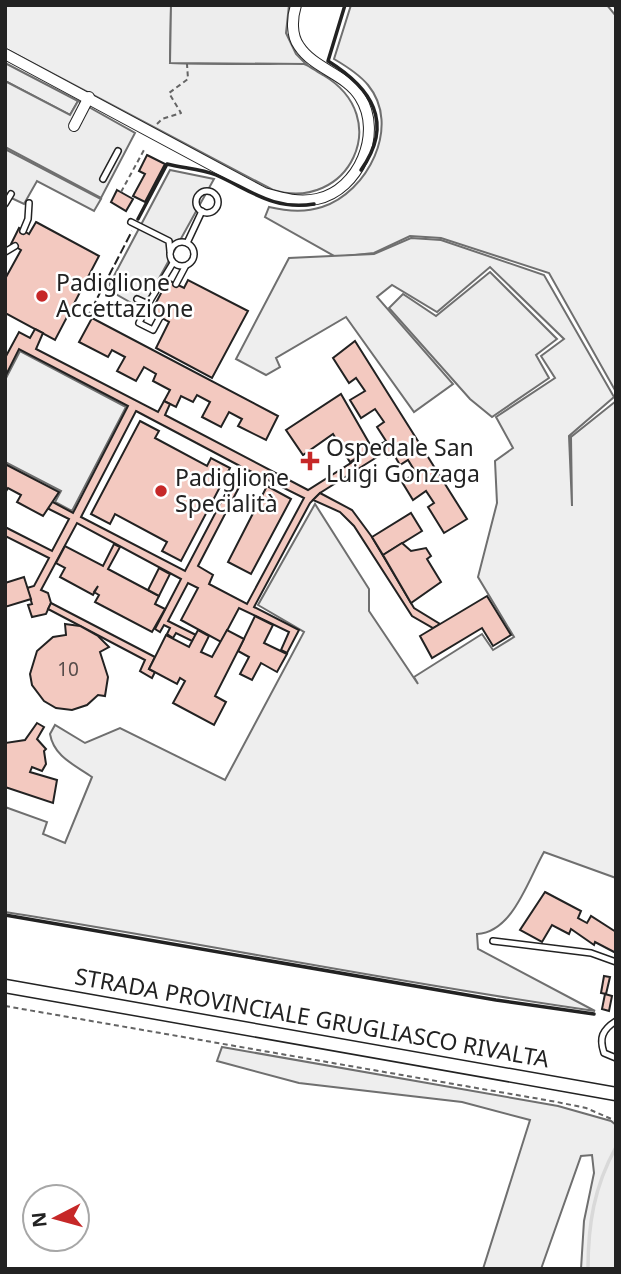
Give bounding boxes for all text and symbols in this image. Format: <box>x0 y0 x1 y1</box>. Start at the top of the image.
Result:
place label: Padiglione Accettazione <box>56 266 193 324</box>
marker: Padiglione Accettazione <box>34 288 50 304</box>
place label: Ospedale San Luigi Gonzaga <box>326 431 480 489</box>
marker: Ospedale San Luigi Gonzaga <box>300 451 320 471</box>
place label: Padiglione Specialità <box>175 461 289 519</box>
marker: Padiglione Specialità <box>153 483 169 499</box>
house number: 10 <box>57 656 79 682</box>
street label: STRADA PROVINCIALE GRUGLIASCO RIVALTA <box>72 959 552 1075</box>
north arrow <box>21 1183 91 1253</box>
text: N <box>25 1211 53 1229</box>

